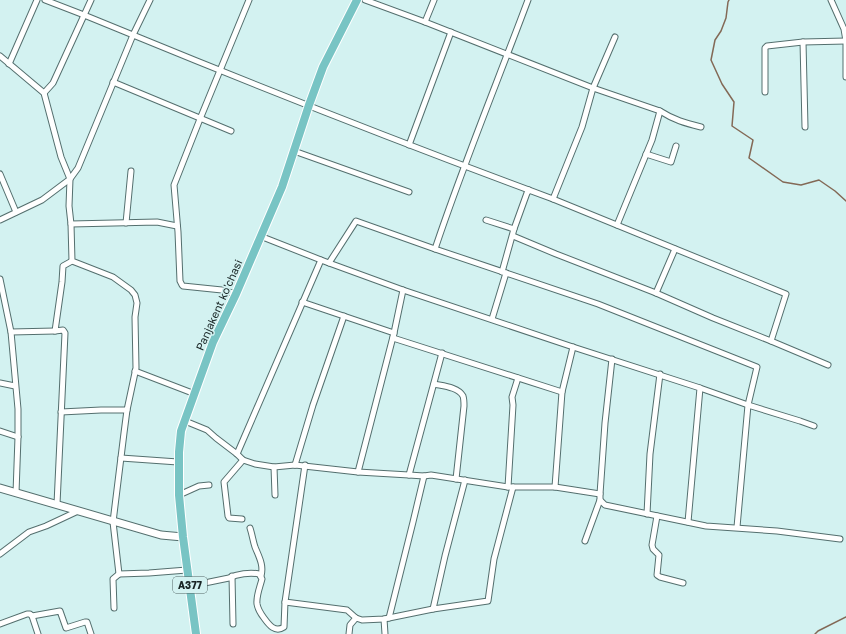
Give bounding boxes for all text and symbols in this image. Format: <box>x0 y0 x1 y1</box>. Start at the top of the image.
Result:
street label: Panjakent ko'chasi <box>193 257 244 352</box>
road number: A377 <box>173 577 207 593</box>

